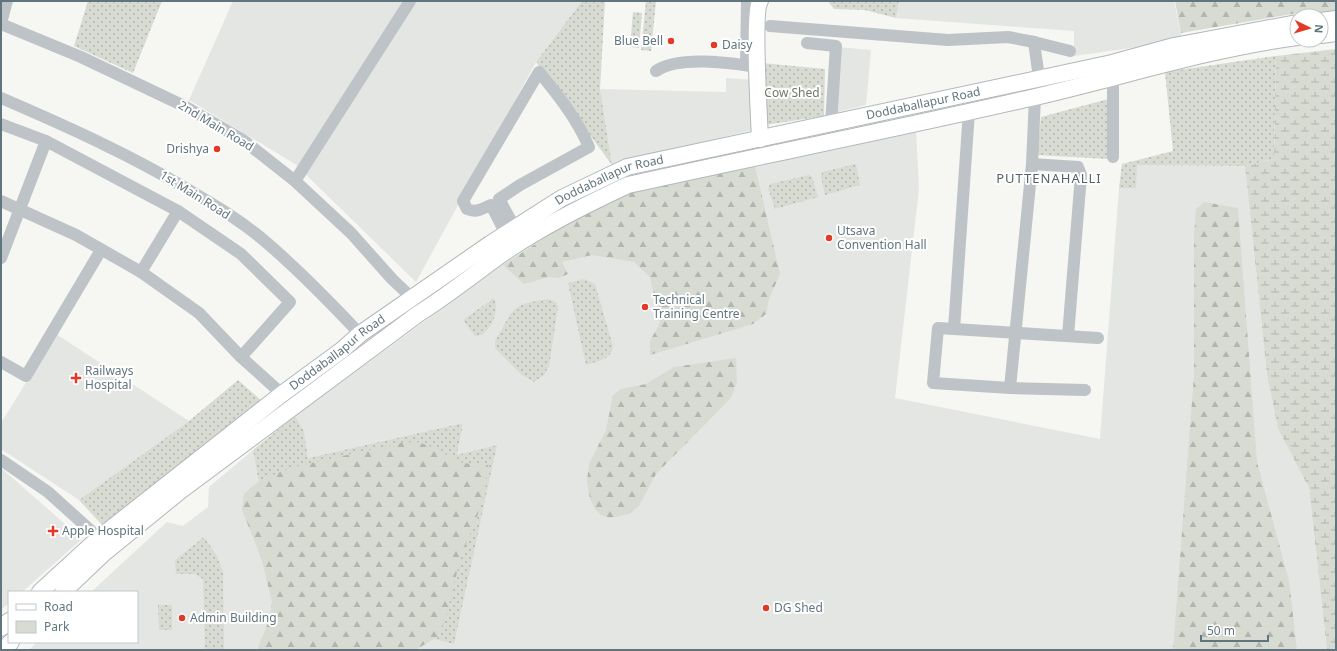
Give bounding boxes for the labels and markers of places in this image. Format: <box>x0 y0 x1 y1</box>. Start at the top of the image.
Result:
place label: Blue Bell <box>614 32 663 49</box>
marker: Blue Bell <box>666 36 676 46</box>
place label: Daisy <box>722 36 753 53</box>
marker: Daisy <box>709 40 719 50</box>
place label: Drishya <box>166 140 209 157</box>
marker: Drishya <box>212 144 222 154</box>
place label: Utsava Convention Hall <box>837 222 927 253</box>
marker: Utsava Convention Hall <box>824 233 834 243</box>
place label: Technical Training Centre <box>653 291 740 322</box>
marker: Technical Training Centre <box>640 302 650 312</box>
place label: Railways Hospital <box>85 362 134 393</box>
marker: Railways Hospital <box>70 372 82 384</box>
place label: Apple Hospital <box>62 522 144 539</box>
marker: Apple Hospital <box>47 525 59 537</box>
place label: DG Shed <box>774 599 823 616</box>
marker: DG Shed <box>761 603 771 613</box>
place label: Admin Building <box>190 609 277 626</box>
marker: Admin Building <box>177 613 187 623</box>

